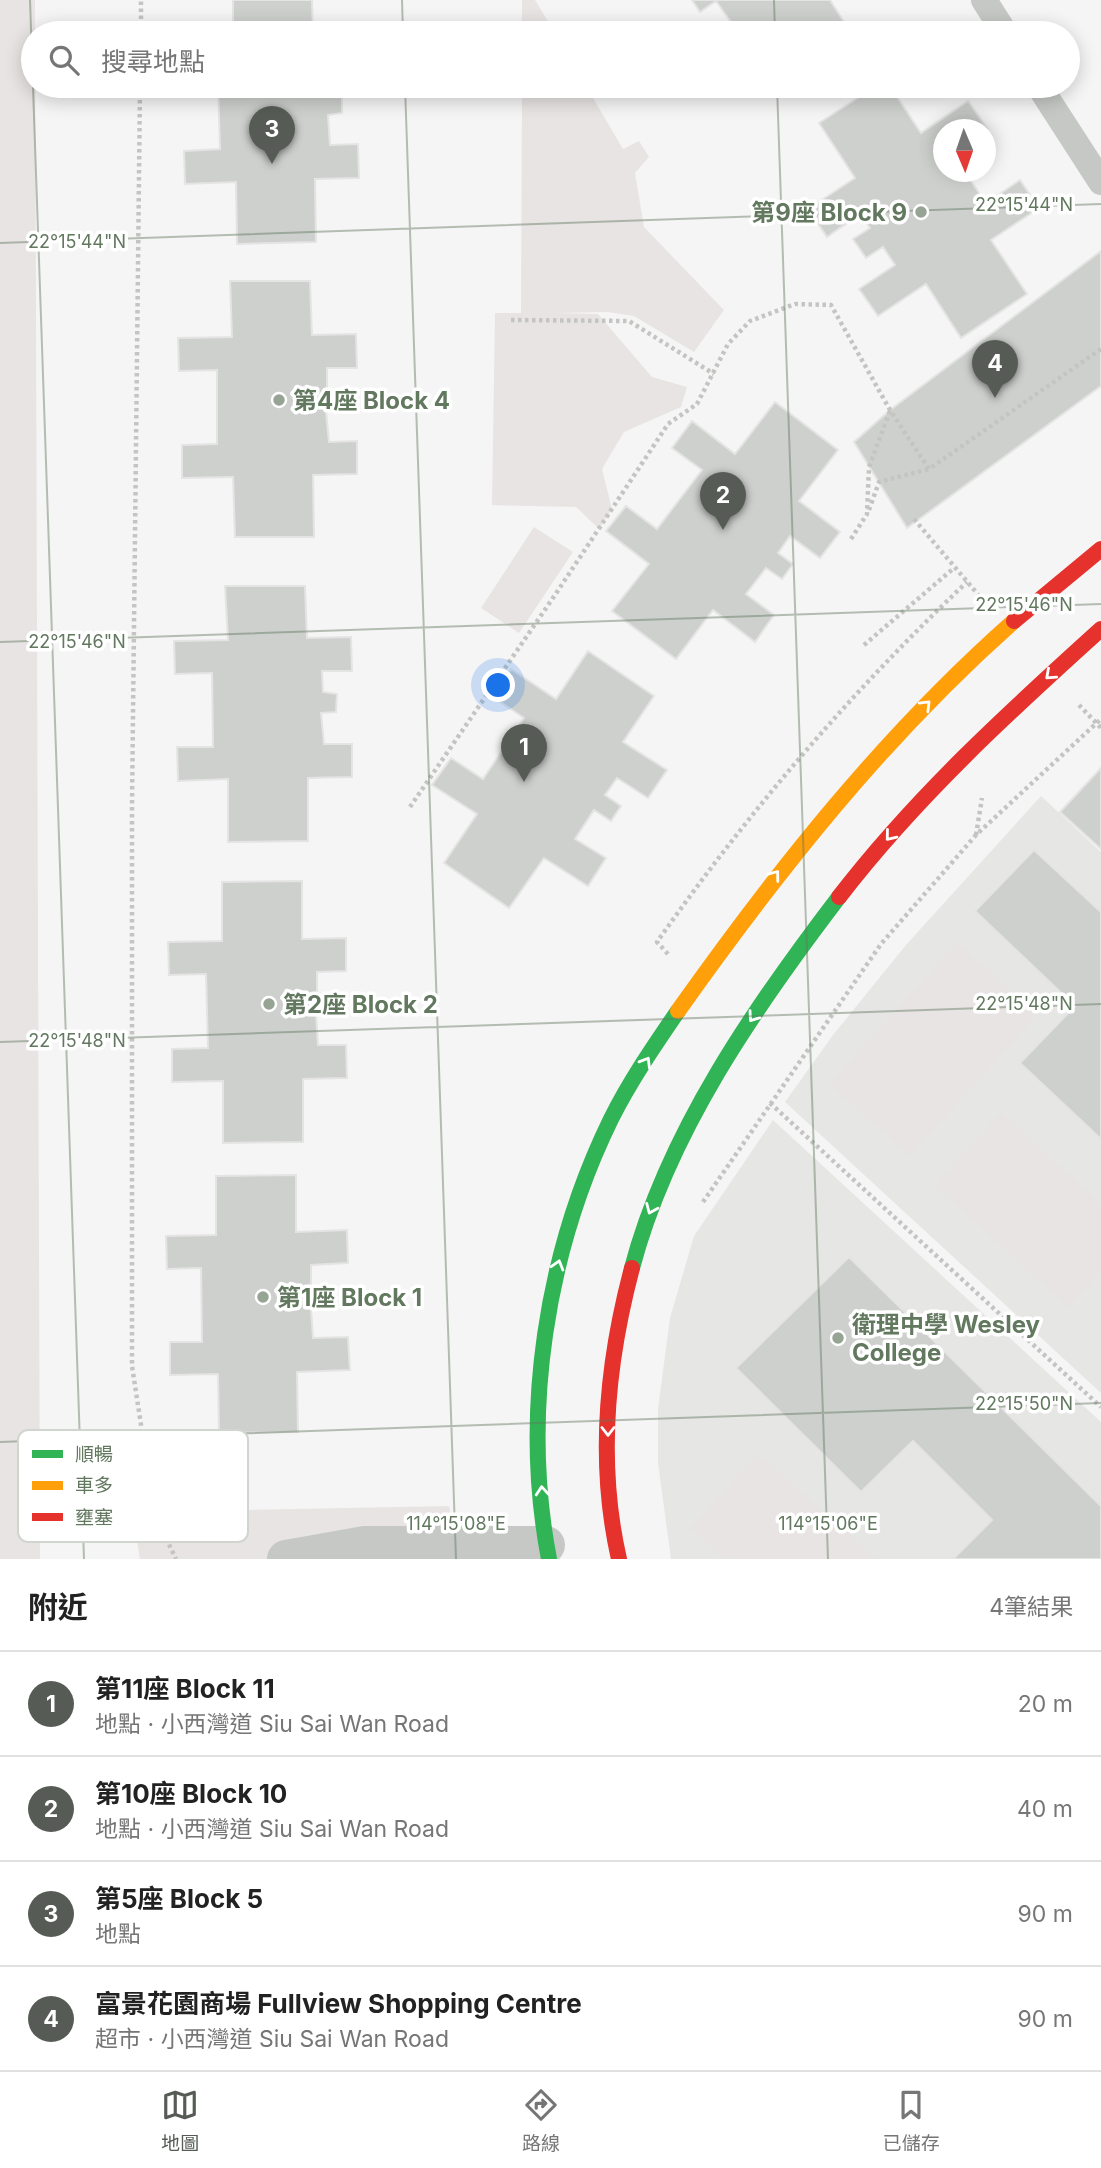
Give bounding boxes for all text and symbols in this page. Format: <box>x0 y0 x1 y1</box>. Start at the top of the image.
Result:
search box <box>21 21 1080 98</box>
icon: search <box>45 41 83 79</box>
text: 搜尋地點 <box>101 46 205 77</box>
pin: 3 <box>249 106 295 164</box>
north arrow <box>933 119 996 182</box>
text: 22°15'44"N <box>975 194 1073 215</box>
place label: 第9座 Block 9 <box>751 198 907 227</box>
marker: 第9座 Block 9 <box>913 204 929 220</box>
text: 22°15'44"N <box>28 231 126 252</box>
pin: 4 <box>972 340 1018 398</box>
place label: 第4座 Block 4 <box>293 386 450 415</box>
marker: 第4座 Block 4 <box>271 392 287 408</box>
pin: 2 <box>700 472 746 530</box>
text: 22°15'46"N <box>975 594 1073 615</box>
text: 22°15'46"N <box>28 631 126 652</box>
one-way arrow <box>1045 666 1058 679</box>
your location <box>481 668 515 702</box>
one-way arrow <box>918 701 931 714</box>
pin: 1 <box>501 724 547 782</box>
one-way arrow <box>885 828 898 840</box>
one-way arrow <box>767 870 780 883</box>
place label: 第2座 Block 2 <box>283 990 438 1019</box>
text: 22°15'48"N <box>975 993 1073 1014</box>
marker: 第2座 Block 2 <box>261 996 277 1012</box>
one-way arrow <box>749 1009 761 1022</box>
text: 22°15'48"N <box>28 1030 126 1051</box>
one-way arrow <box>637 1056 650 1069</box>
one-way arrow <box>645 1202 659 1214</box>
one-way arrow <box>550 1260 564 1272</box>
place label: 第1座 Block 1 <box>277 1283 422 1312</box>
marker: 第1座 Block 1 <box>255 1289 271 1305</box>
place label: 衛理中學 Wesley College <box>852 1310 1040 1367</box>
marker: 衛理中學 Wesley College <box>830 1330 846 1346</box>
text: 22°15'50"N <box>975 1393 1073 1414</box>
one-way arrow <box>600 1425 615 1436</box>
legend <box>18 1430 248 1542</box>
text: 順暢 <box>75 1443 113 1466</box>
text: 車多 <box>75 1474 113 1497</box>
one-way arrow <box>535 1485 550 1496</box>
text: 壅塞 <box>75 1506 113 1529</box>
text: 114°15'08"E <box>406 1513 506 1534</box>
text: 114°15'06"E <box>778 1513 878 1534</box>
text: 附近 <box>28 1589 88 1625</box>
text: 4筆結果 <box>989 1593 1073 1621</box>
text: 第11座 Block 11 <box>95 1673 275 1704</box>
text: 1 <box>46 1690 56 1718</box>
text: 20 m <box>1018 1690 1073 1718</box>
text: 地點 · 小西灣道 Siu Sai Wan Road <box>95 1710 449 1738</box>
text: 第10座 Block 10 <box>95 1778 287 1809</box>
text: 2 <box>44 1795 58 1823</box>
text: 40 m <box>1017 1795 1073 1823</box>
text: 地點 · 小西灣道 Siu Sai Wan Road <box>95 1815 449 1843</box>
text: 第5座 Block 5 <box>95 1883 263 1914</box>
text: 3 <box>44 1900 58 1928</box>
text: 90 m <box>1018 1900 1073 1928</box>
text: 地點 <box>95 1920 141 1948</box>
text: 富景花園商場 Fullview Shopping Centre <box>95 1988 582 2019</box>
text: 4 <box>43 2005 59 2033</box>
text: 90 m <box>1018 2005 1073 2033</box>
text: 超市 · 小西灣道 Siu Sai Wan Road <box>95 2025 449 2053</box>
tab: 地圖 <box>161 2086 199 2155</box>
tab: 路線 <box>522 2086 560 2155</box>
tab: 已儲存 <box>883 2086 940 2155</box>

